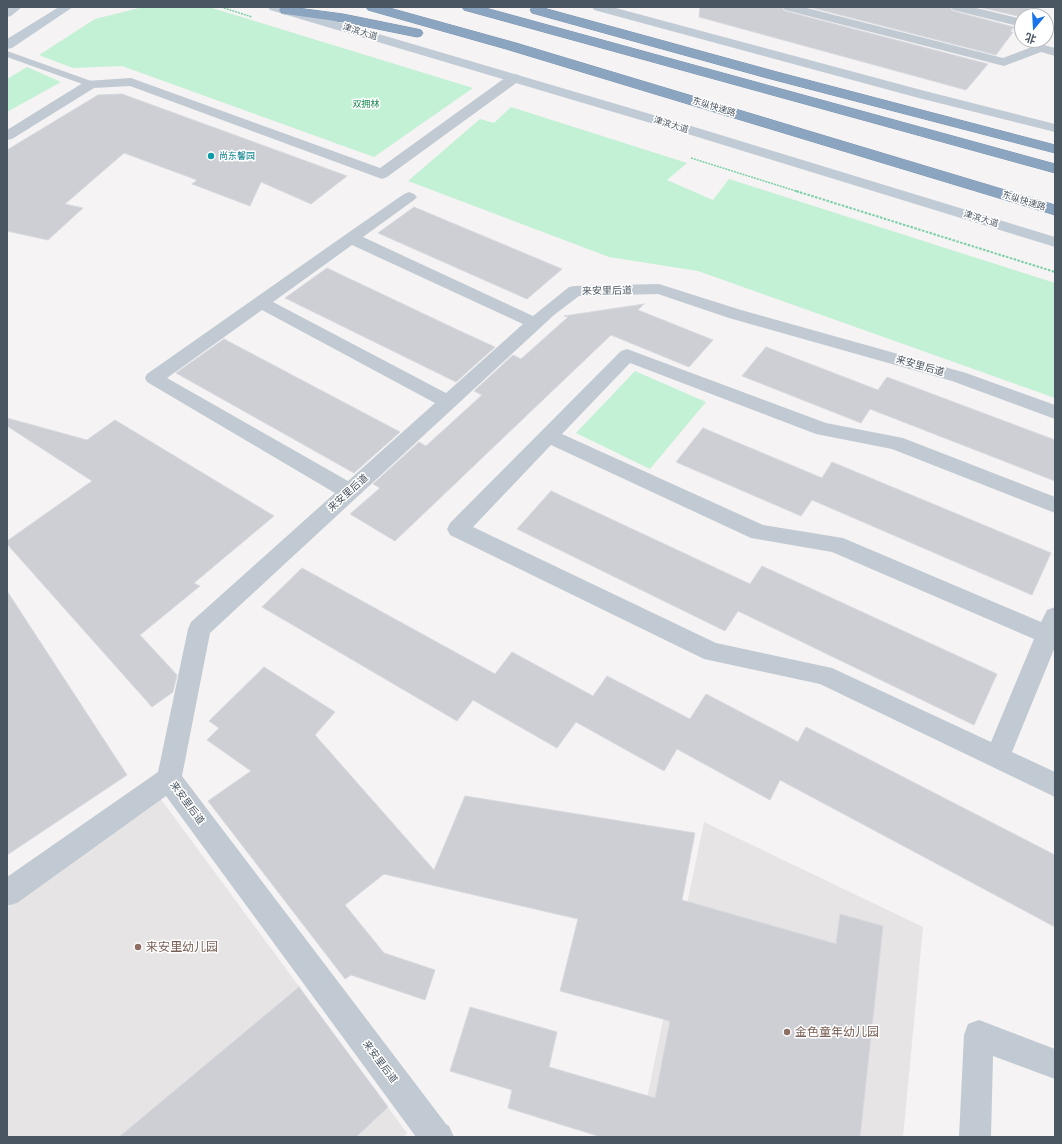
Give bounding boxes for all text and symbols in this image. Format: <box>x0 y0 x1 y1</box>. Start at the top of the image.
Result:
north arrow <box>1014 8 1054 48</box>
street label: 津滨大道 <box>341 22 379 42</box>
text: 北 <box>1023 30 1038 47</box>
street label: 东纵快速路 <box>691 95 737 119</box>
park label: 双拥林 <box>353 99 379 109</box>
street label: 津滨大道 <box>652 115 690 135</box>
marker: 尚东馨园 <box>206 151 216 161</box>
place label: 尚东馨园 <box>219 151 255 161</box>
street label: 东纵快速路 <box>1001 189 1047 213</box>
street label: 津滨大道 <box>962 209 1000 229</box>
street label: 来安里后道 <box>582 285 632 297</box>
street label: 来安里后道 <box>894 353 946 379</box>
street label: 来安里后道 <box>325 472 371 514</box>
street label: 来安里后道 <box>167 779 207 827</box>
place label: 来安里幼儿园 <box>146 940 218 954</box>
marker: 来安里幼儿园 <box>133 942 143 952</box>
place label: 金色童年幼儿园 <box>795 1025 879 1039</box>
marker: 金色童年幼儿园 <box>782 1027 792 1037</box>
street label: 来安里后道 <box>360 1038 400 1086</box>

